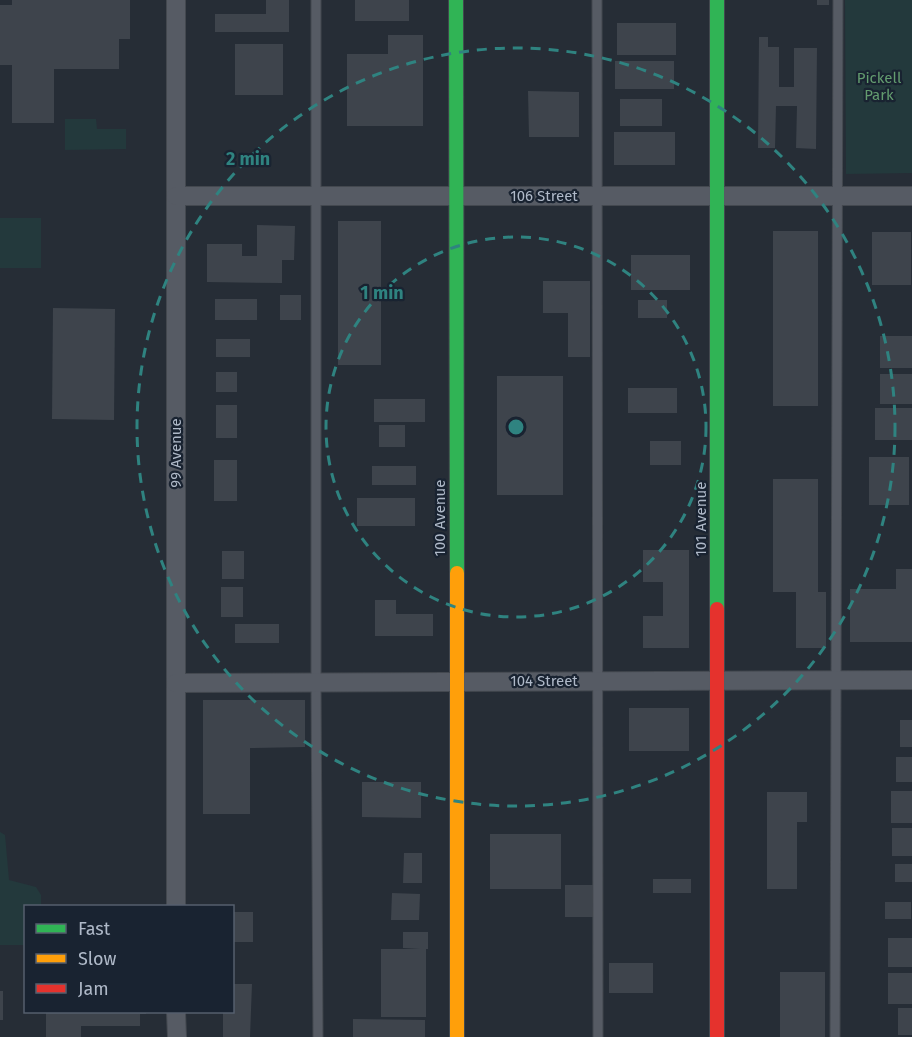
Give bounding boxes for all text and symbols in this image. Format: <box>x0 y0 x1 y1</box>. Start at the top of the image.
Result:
park label: Pickell Park <box>857 69 902 104</box>
text: 2 min <box>226 148 270 170</box>
street label: 106 Street <box>510 187 578 205</box>
text: 1 min <box>360 282 404 304</box>
centre of rings <box>506 417 526 437</box>
street label: 99 Avenue <box>167 418 185 488</box>
street label: 100 Avenue <box>431 480 449 557</box>
street label: 101 Avenue <box>692 482 710 556</box>
street label: 104 Street <box>510 672 578 690</box>
legend <box>24 905 234 1013</box>
text: Fast <box>78 918 111 940</box>
text: Slow <box>78 948 117 970</box>
text: Jam <box>78 978 109 1000</box>

